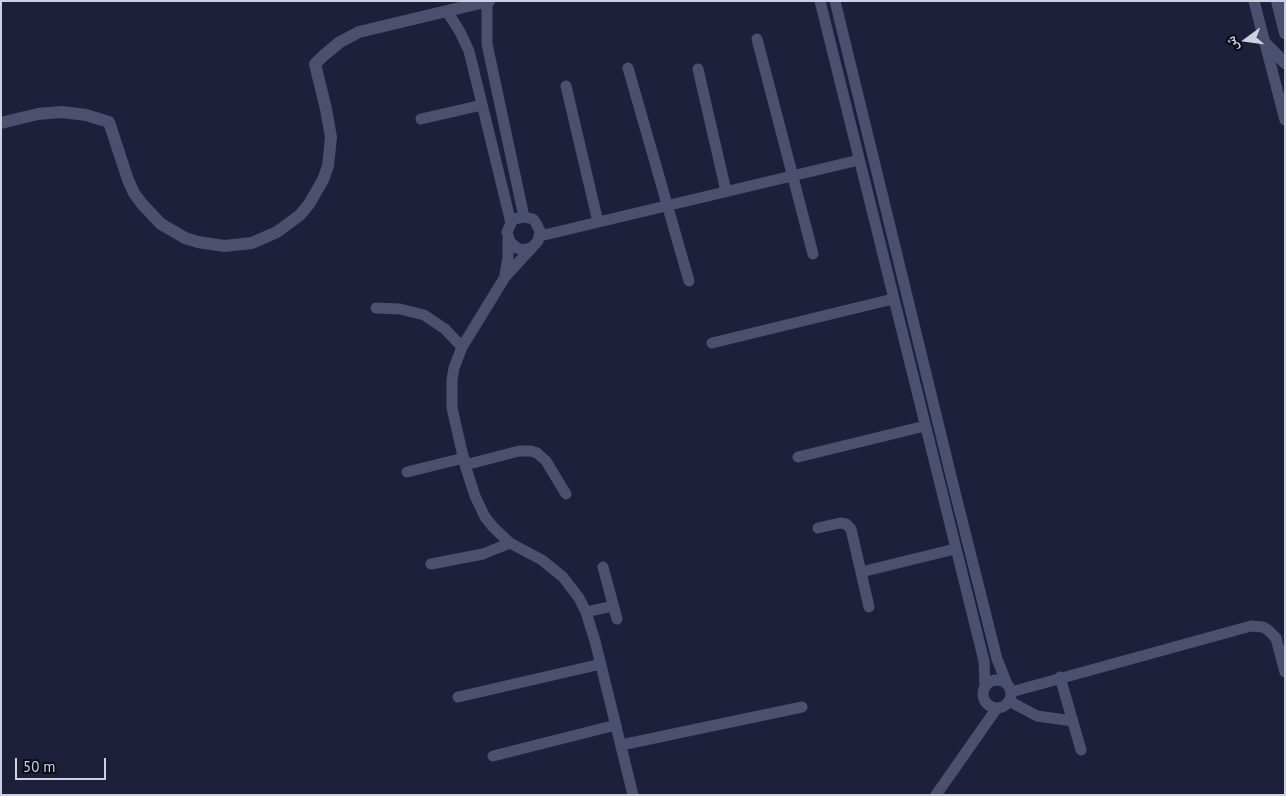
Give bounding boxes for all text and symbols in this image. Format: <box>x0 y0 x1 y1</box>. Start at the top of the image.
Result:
north arrow <box>1221 15 1271 65</box>
text: ش <box>1221 34 1242 53</box>
scale bar <box>18 748 109 780</box>
text: 50 m <box>23 757 56 776</box>

